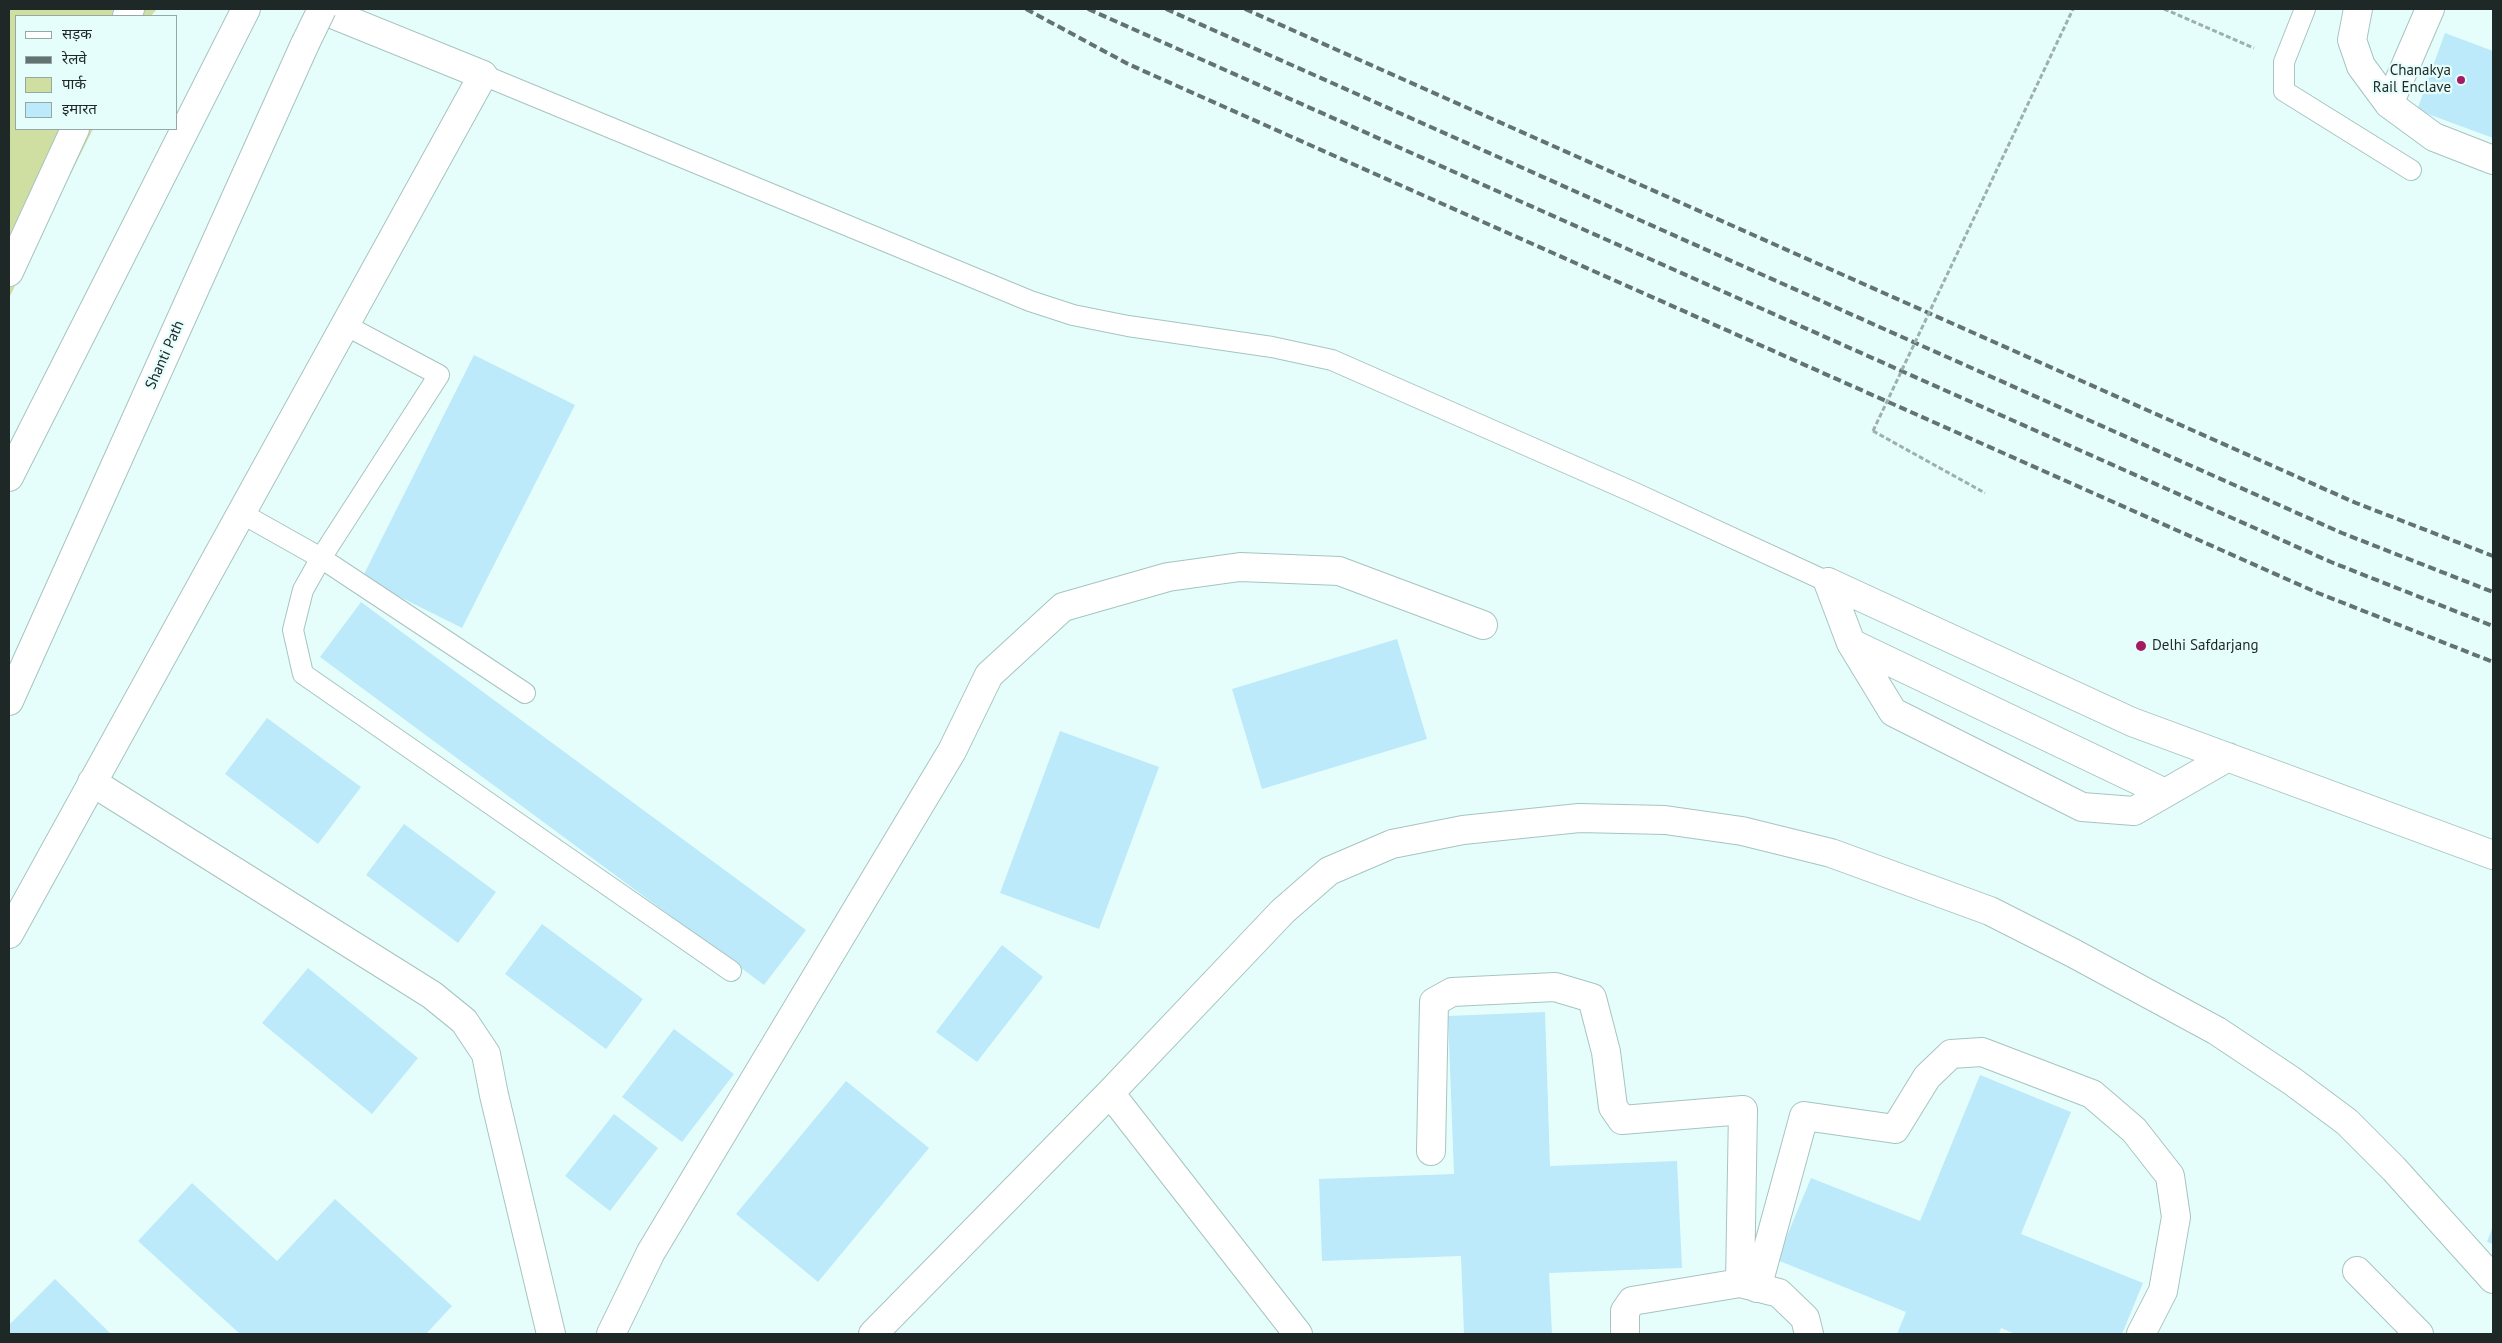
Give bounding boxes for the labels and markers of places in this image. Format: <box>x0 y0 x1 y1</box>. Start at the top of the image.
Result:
place label: Chanakya Rail Enclave <box>2373 62 2451 97</box>
marker: Chanakya Rail Enclave <box>2455 74 2467 86</box>
place label: Delhi Safdarjang <box>2152 637 2259 655</box>
marker: Delhi Safdarjang <box>2134 639 2148 653</box>

